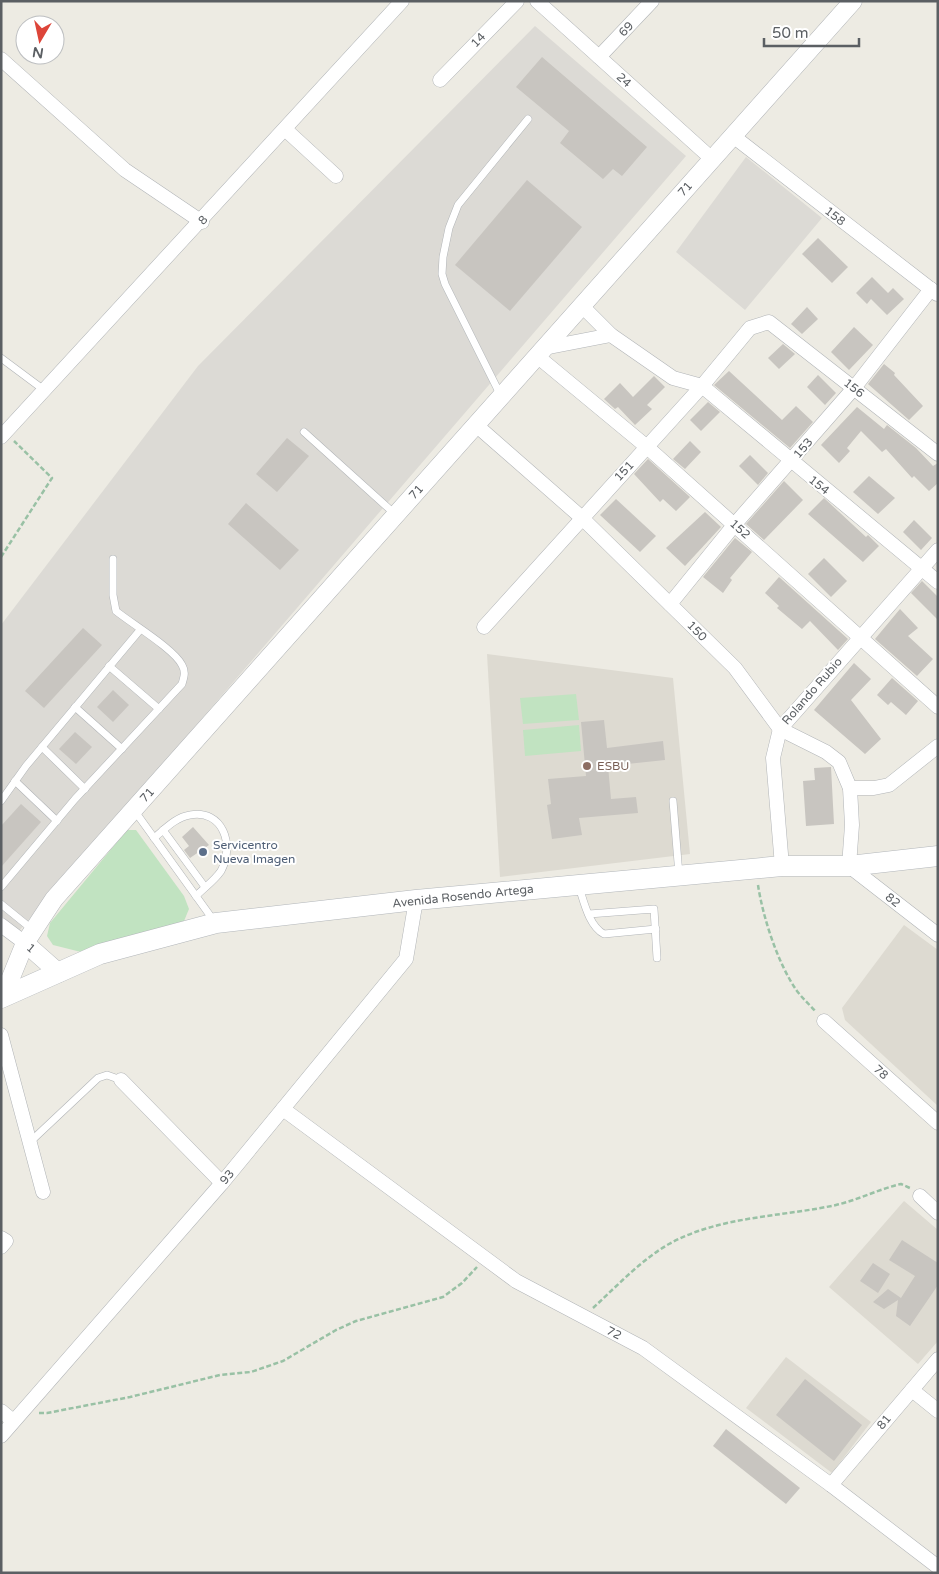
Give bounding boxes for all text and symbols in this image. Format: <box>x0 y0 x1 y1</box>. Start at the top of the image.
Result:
north arrow <box>15 15 65 65</box>
scale bar <box>764 15 859 47</box>
street label: 69 <box>616 19 636 39</box>
text: 50 m <box>772 24 809 42</box>
street label: 14 <box>468 29 489 50</box>
text: N <box>31 43 45 62</box>
street label: 24 <box>614 70 635 91</box>
street label: 71 <box>675 179 695 199</box>
street label: 158 <box>822 204 848 228</box>
street label: 8 <box>195 212 211 228</box>
street label: 156 <box>841 376 867 400</box>
street label: 153 <box>790 435 816 461</box>
street label: 151 <box>611 458 637 484</box>
street label: 154 <box>806 472 833 498</box>
street label: 71 <box>406 482 426 502</box>
street label: 152 <box>727 516 753 542</box>
street label: 150 <box>684 618 710 644</box>
street label: Rolando Rubio <box>779 654 845 728</box>
place label: ESBU <box>597 759 629 773</box>
marker: ESBU <box>581 760 593 772</box>
street label: 71 <box>137 785 157 805</box>
place label: Servicentro Nueva Imagen <box>213 838 295 866</box>
marker: Servicentro Nueva Imagen <box>197 846 209 858</box>
street label: Avenida Rosendo Artega <box>392 882 534 910</box>
street label: 82 <box>883 890 903 910</box>
street label: 1 <box>24 940 38 956</box>
street label: 78 <box>871 1062 891 1082</box>
street label: 93 <box>217 1167 237 1187</box>
street label: 72 <box>604 1323 624 1343</box>
street label: 81 <box>874 1412 894 1432</box>

